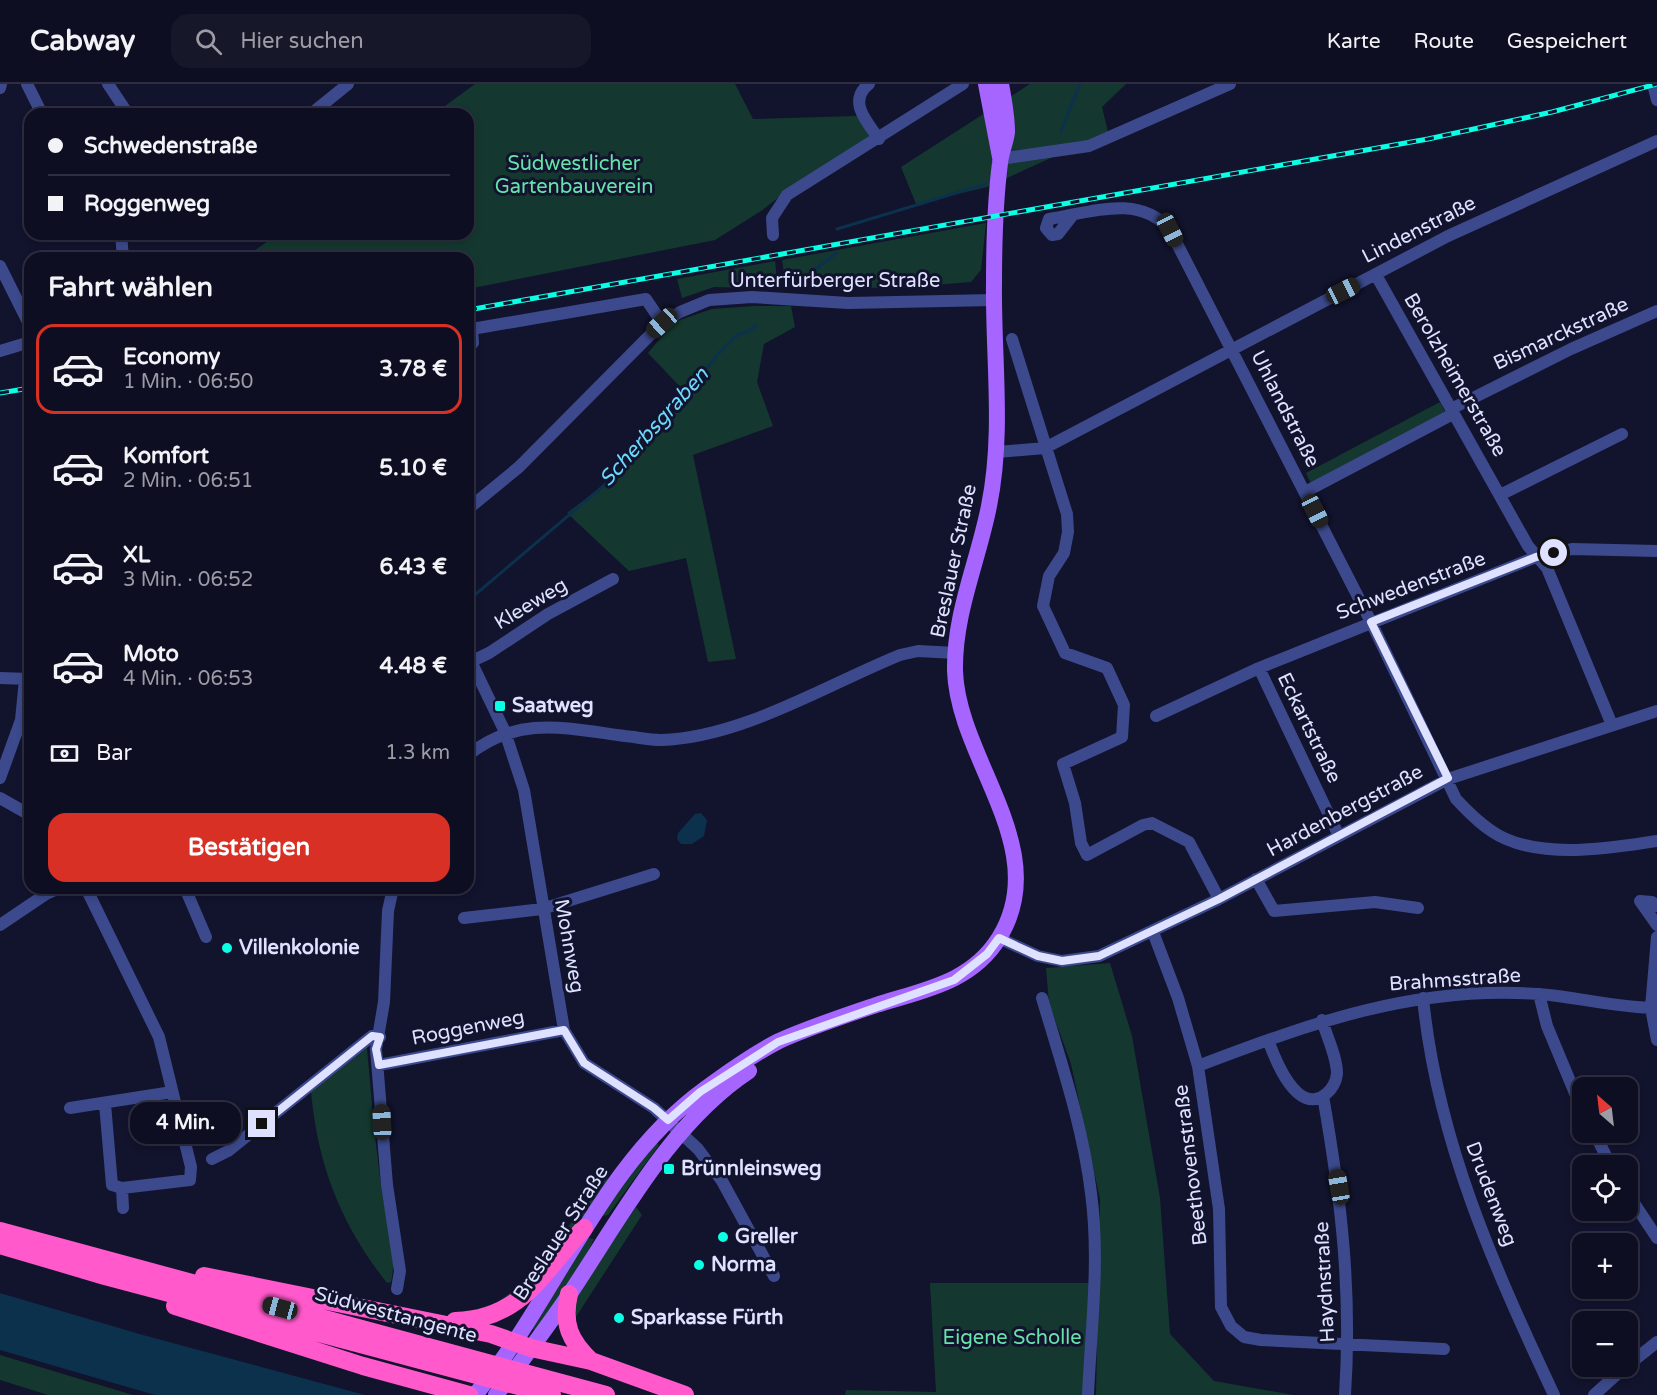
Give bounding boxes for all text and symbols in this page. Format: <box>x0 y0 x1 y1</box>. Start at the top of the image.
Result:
search box <box>171 14 591 68</box>
text: Cabway <box>30 24 135 58</box>
icon: search <box>192 25 225 58</box>
text: Hier suchen <box>240 28 364 54</box>
text: Karte <box>1327 29 1381 54</box>
text: Route <box>1414 29 1474 54</box>
text: Gespeichert <box>1507 29 1627 54</box>
text: Schwedenstraße <box>84 133 257 159</box>
park label: Südwestlicher Gartenbauverein <box>495 152 653 199</box>
text: Roggenweg <box>84 191 210 217</box>
street label: Lindenstraße <box>1358 191 1480 269</box>
car <box>1154 210 1186 250</box>
street label: Unterfürberger Straße <box>730 269 940 293</box>
text: Fahrt wählen <box>48 271 213 304</box>
car <box>1323 275 1363 307</box>
street label: Berolzheimerstraße <box>1398 289 1512 461</box>
street label: Bismarckstraße <box>1490 292 1632 376</box>
car <box>643 304 681 342</box>
icon: car <box>51 342 105 396</box>
text: Economy <box>123 344 220 370</box>
street label: Uhlandstraße <box>1245 347 1325 471</box>
text: 3.78 € <box>379 356 447 382</box>
water label: Scherbsgraben <box>594 362 715 492</box>
text: 1 Min. · 06:50 <box>123 370 253 394</box>
icon: car <box>51 441 105 495</box>
text: Komfort <box>123 443 209 469</box>
text: 5.10 € <box>379 455 447 481</box>
text: 2 Min. · 06:51 <box>123 469 253 493</box>
street label: Breslauer Straße <box>926 482 982 640</box>
car <box>1299 491 1331 531</box>
route start <box>1540 539 1567 566</box>
icon: car <box>51 540 105 594</box>
text: XL <box>123 542 150 568</box>
street label: Schwedenstraße <box>1333 547 1489 625</box>
text: 6.43 € <box>380 554 447 580</box>
text: 3 Min. · 06:52 <box>123 568 253 592</box>
street label: Kleeweg <box>490 573 572 635</box>
icon: car <box>51 639 105 693</box>
text: Moto <box>123 641 179 667</box>
text: 4.48 € <box>380 653 447 679</box>
text: 4 Min. · 06:53 <box>123 667 253 691</box>
street label: Eckartstraße <box>1272 669 1346 787</box>
place label: Saatweg <box>512 694 594 718</box>
marker: Saatweg <box>493 699 507 713</box>
icon: cash <box>48 737 81 770</box>
text: Bar <box>96 740 132 766</box>
text: 1.3 km <box>385 741 450 765</box>
street label: Hardenbergstraße <box>1263 760 1427 862</box>
button: Bestätigen <box>48 813 450 882</box>
street label: Mohnweg <box>549 897 589 995</box>
place label: Villenkolonie <box>239 936 360 960</box>
marker: Villenkolonie <box>220 941 234 955</box>
street label: Brahmsstraße <box>1388 963 1522 997</box>
street label: Roggenweg <box>409 1005 527 1051</box>
north arrow <box>1572 1077 1638 1143</box>
map controls <box>1572 1077 1638 1377</box>
street label: Beethovenstraße <box>1169 1083 1213 1247</box>
callout: 4 Min. <box>130 1103 241 1145</box>
car <box>372 1104 392 1140</box>
route end <box>248 1110 275 1137</box>
text: 4 Min. <box>156 1111 215 1135</box>
street label: Drudenweg <box>1460 1138 1522 1250</box>
button: locate <box>1572 1155 1638 1221</box>
place label: Brünnleinsweg <box>681 1157 822 1181</box>
street label: Breslauer Straße <box>508 1161 614 1305</box>
marker: Brünnleinsweg <box>662 1162 676 1176</box>
car <box>1327 1168 1351 1206</box>
street label: Haydnstraße <box>1310 1221 1340 1343</box>
place label: Greller <box>735 1225 798 1249</box>
marker: Greller <box>716 1230 730 1244</box>
button: + <box>1572 1233 1638 1299</box>
place label: Norma <box>711 1253 776 1277</box>
marker: Norma <box>692 1258 706 1272</box>
street label: Südwesttangente <box>312 1282 480 1348</box>
car <box>260 1295 300 1321</box>
place label: Sparkasse Fürth <box>631 1306 783 1330</box>
marker: Sparkasse Fürth <box>612 1311 626 1325</box>
button: − <box>1572 1311 1638 1377</box>
park label: Eigene Scholle <box>943 1326 1081 1350</box>

